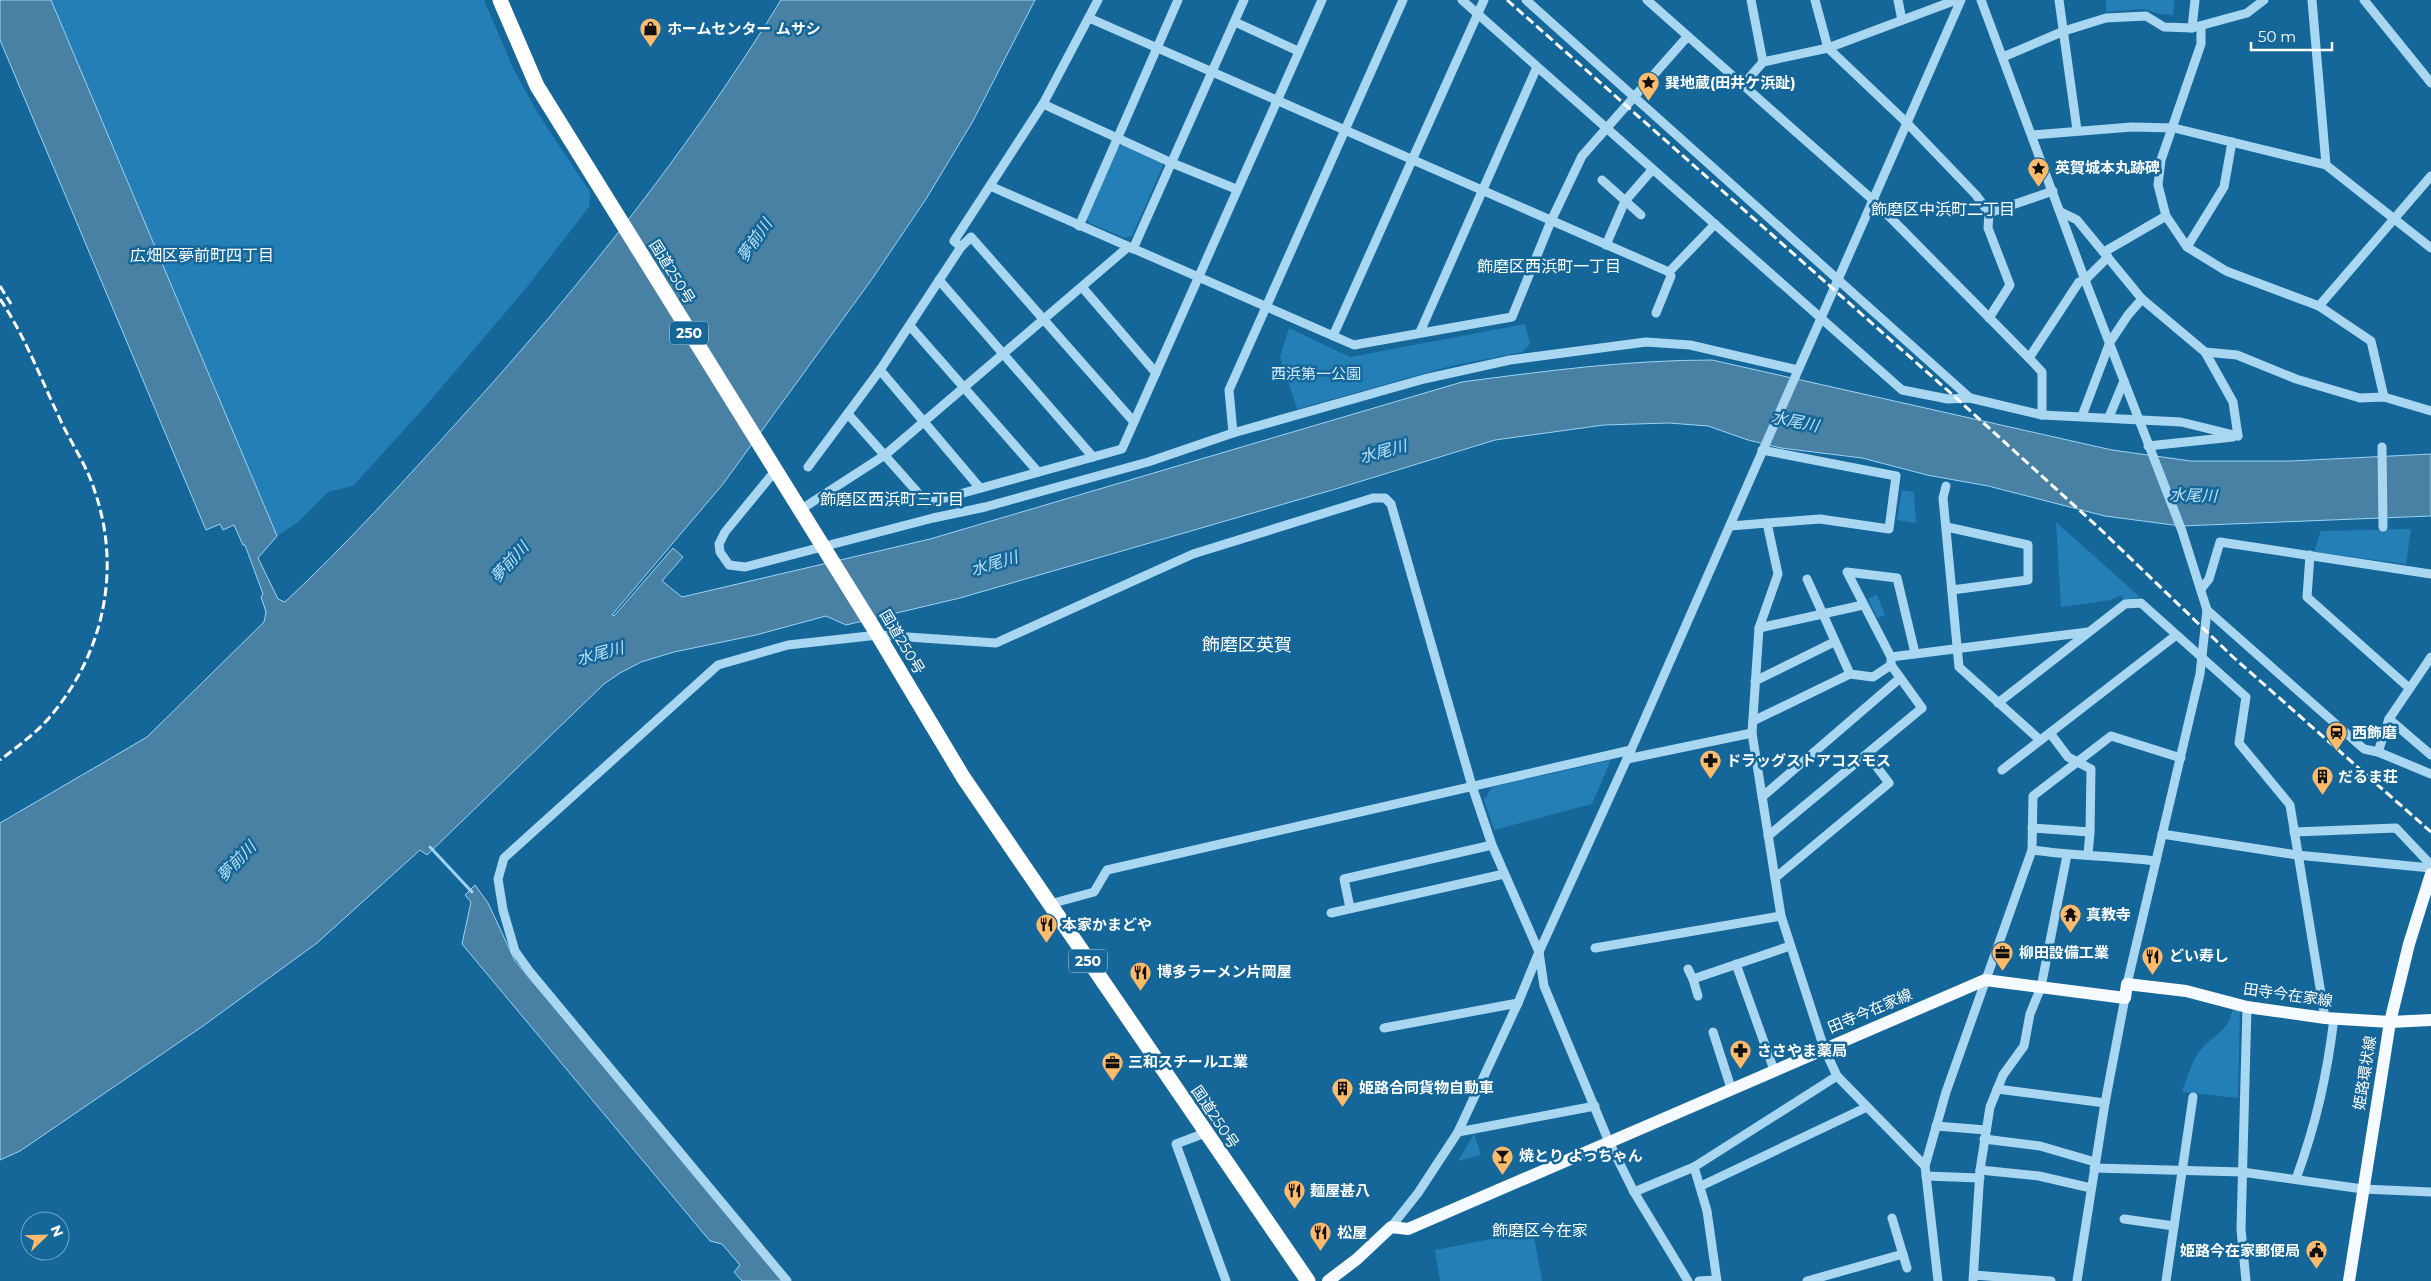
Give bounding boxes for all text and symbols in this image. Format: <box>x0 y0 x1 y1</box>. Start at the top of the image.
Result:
shop icon: ホームセンター ムサシ <box>639 17 663 48</box>
place label: ホームセンター ムサシ <box>667 19 821 38</box>
scale bar <box>2251 20 2332 52</box>
text: 50 m <box>2258 27 2296 46</box>
place icon: 巽地蔵(田井ケ浜趾) <box>1637 71 1661 102</box>
place label: 巽地蔵(田井ケ浜趾) <box>1665 73 1796 92</box>
place icon: 英賀城本丸跡碑 <box>2027 156 2051 187</box>
place label: 英賀城本丸跡碑 <box>2055 158 2160 177</box>
district label: 飾磨区中浜町二丁目 <box>1871 200 2015 219</box>
water label: 夢前川 <box>733 214 777 265</box>
street label: 国道250号 <box>645 236 700 307</box>
district label: 広畑区夢前町四丁目 <box>130 246 274 265</box>
district label: 飾磨区西浜町一丁目 <box>1477 257 1621 276</box>
road number: 250 <box>670 322 708 344</box>
park label: 西浜第一公園 <box>1271 364 1361 383</box>
water label: 水尾川 <box>1770 408 1822 436</box>
water label: 水尾川 <box>1357 436 1411 467</box>
water label: 水尾川 <box>2169 486 2219 505</box>
district label: 飾磨区西浜町三丁目 <box>820 490 964 509</box>
water label: 夢前川 <box>486 537 534 587</box>
water label: 水尾川 <box>968 547 1022 580</box>
street label: 国道250号 <box>876 606 929 677</box>
district label: 飾磨区英賀 <box>1202 634 1292 656</box>
water label: 水尾川 <box>574 638 628 669</box>
station icon: 西飾磨 <box>2324 721 2348 752</box>
place label: 西飾磨 <box>2352 723 2397 742</box>
pharmacy icon: ドラッグストアコスモス <box>1698 749 1722 780</box>
place label: ドラッグストアコスモス <box>1726 751 1891 770</box>
building icon: だるま荘 <box>2310 765 2334 796</box>
place label: だるま荘 <box>2338 767 2398 786</box>
water label: 夢前川 <box>213 836 261 885</box>
temple icon: 真教寺 <box>2058 903 2082 934</box>
place label: 真教寺 <box>2086 905 2131 924</box>
restaurant icon: 本家かまどや <box>1034 913 1058 944</box>
place label: 本家かまどや <box>1062 915 1152 934</box>
office icon: 柳田設備工業 <box>1991 941 2015 972</box>
place label: 柳田設備工業 <box>2019 943 2109 962</box>
restaurant icon: どい寿し <box>2141 944 2165 975</box>
place label: どい寿し <box>2169 946 2229 965</box>
road number: 250 <box>1069 949 1107 972</box>
restaurant icon: 博多ラーメン片岡屋 <box>1129 960 1153 991</box>
place label: 博多ラーメン片岡屋 <box>1157 962 1291 981</box>
street label: 田寺今在家線 <box>2242 979 2334 1010</box>
street label: 田寺今在家線 <box>1825 984 1915 1037</box>
street label: 姫路環状線 <box>2349 1034 2380 1111</box>
pharmacy icon: ささやま薬局 <box>1729 1039 1753 1070</box>
place label: ささやま薬局 <box>1757 1041 1847 1060</box>
office icon: 三和スチール工業 <box>1100 1050 1124 1081</box>
place label: 三和スチール工業 <box>1128 1052 1248 1071</box>
building icon: 姫路合同貨物自動車 <box>1331 1076 1355 1107</box>
place label: 姫路合同貨物自動車 <box>1359 1078 1494 1097</box>
street label: 国道250号 <box>1187 1082 1243 1152</box>
bar icon: 焼とり よっちゃん <box>1491 1144 1515 1175</box>
place label: 焼とり よっちゃん <box>1519 1146 1643 1165</box>
restaurant icon: 麺屋甚八 <box>1282 1179 1306 1210</box>
place label: 麺屋甚八 <box>1310 1181 1370 1200</box>
north arrow <box>20 1211 70 1261</box>
restaurant icon: 松屋 <box>1309 1221 1333 1252</box>
district label: 飾磨区今在家 <box>1492 1221 1588 1240</box>
text: N <box>46 1222 67 1240</box>
place label: 松屋 <box>1337 1223 1367 1242</box>
public building icon: 姫路今在家郵便局 <box>2304 1239 2328 1270</box>
place label: 姫路今在家郵便局 <box>2180 1241 2300 1260</box>

